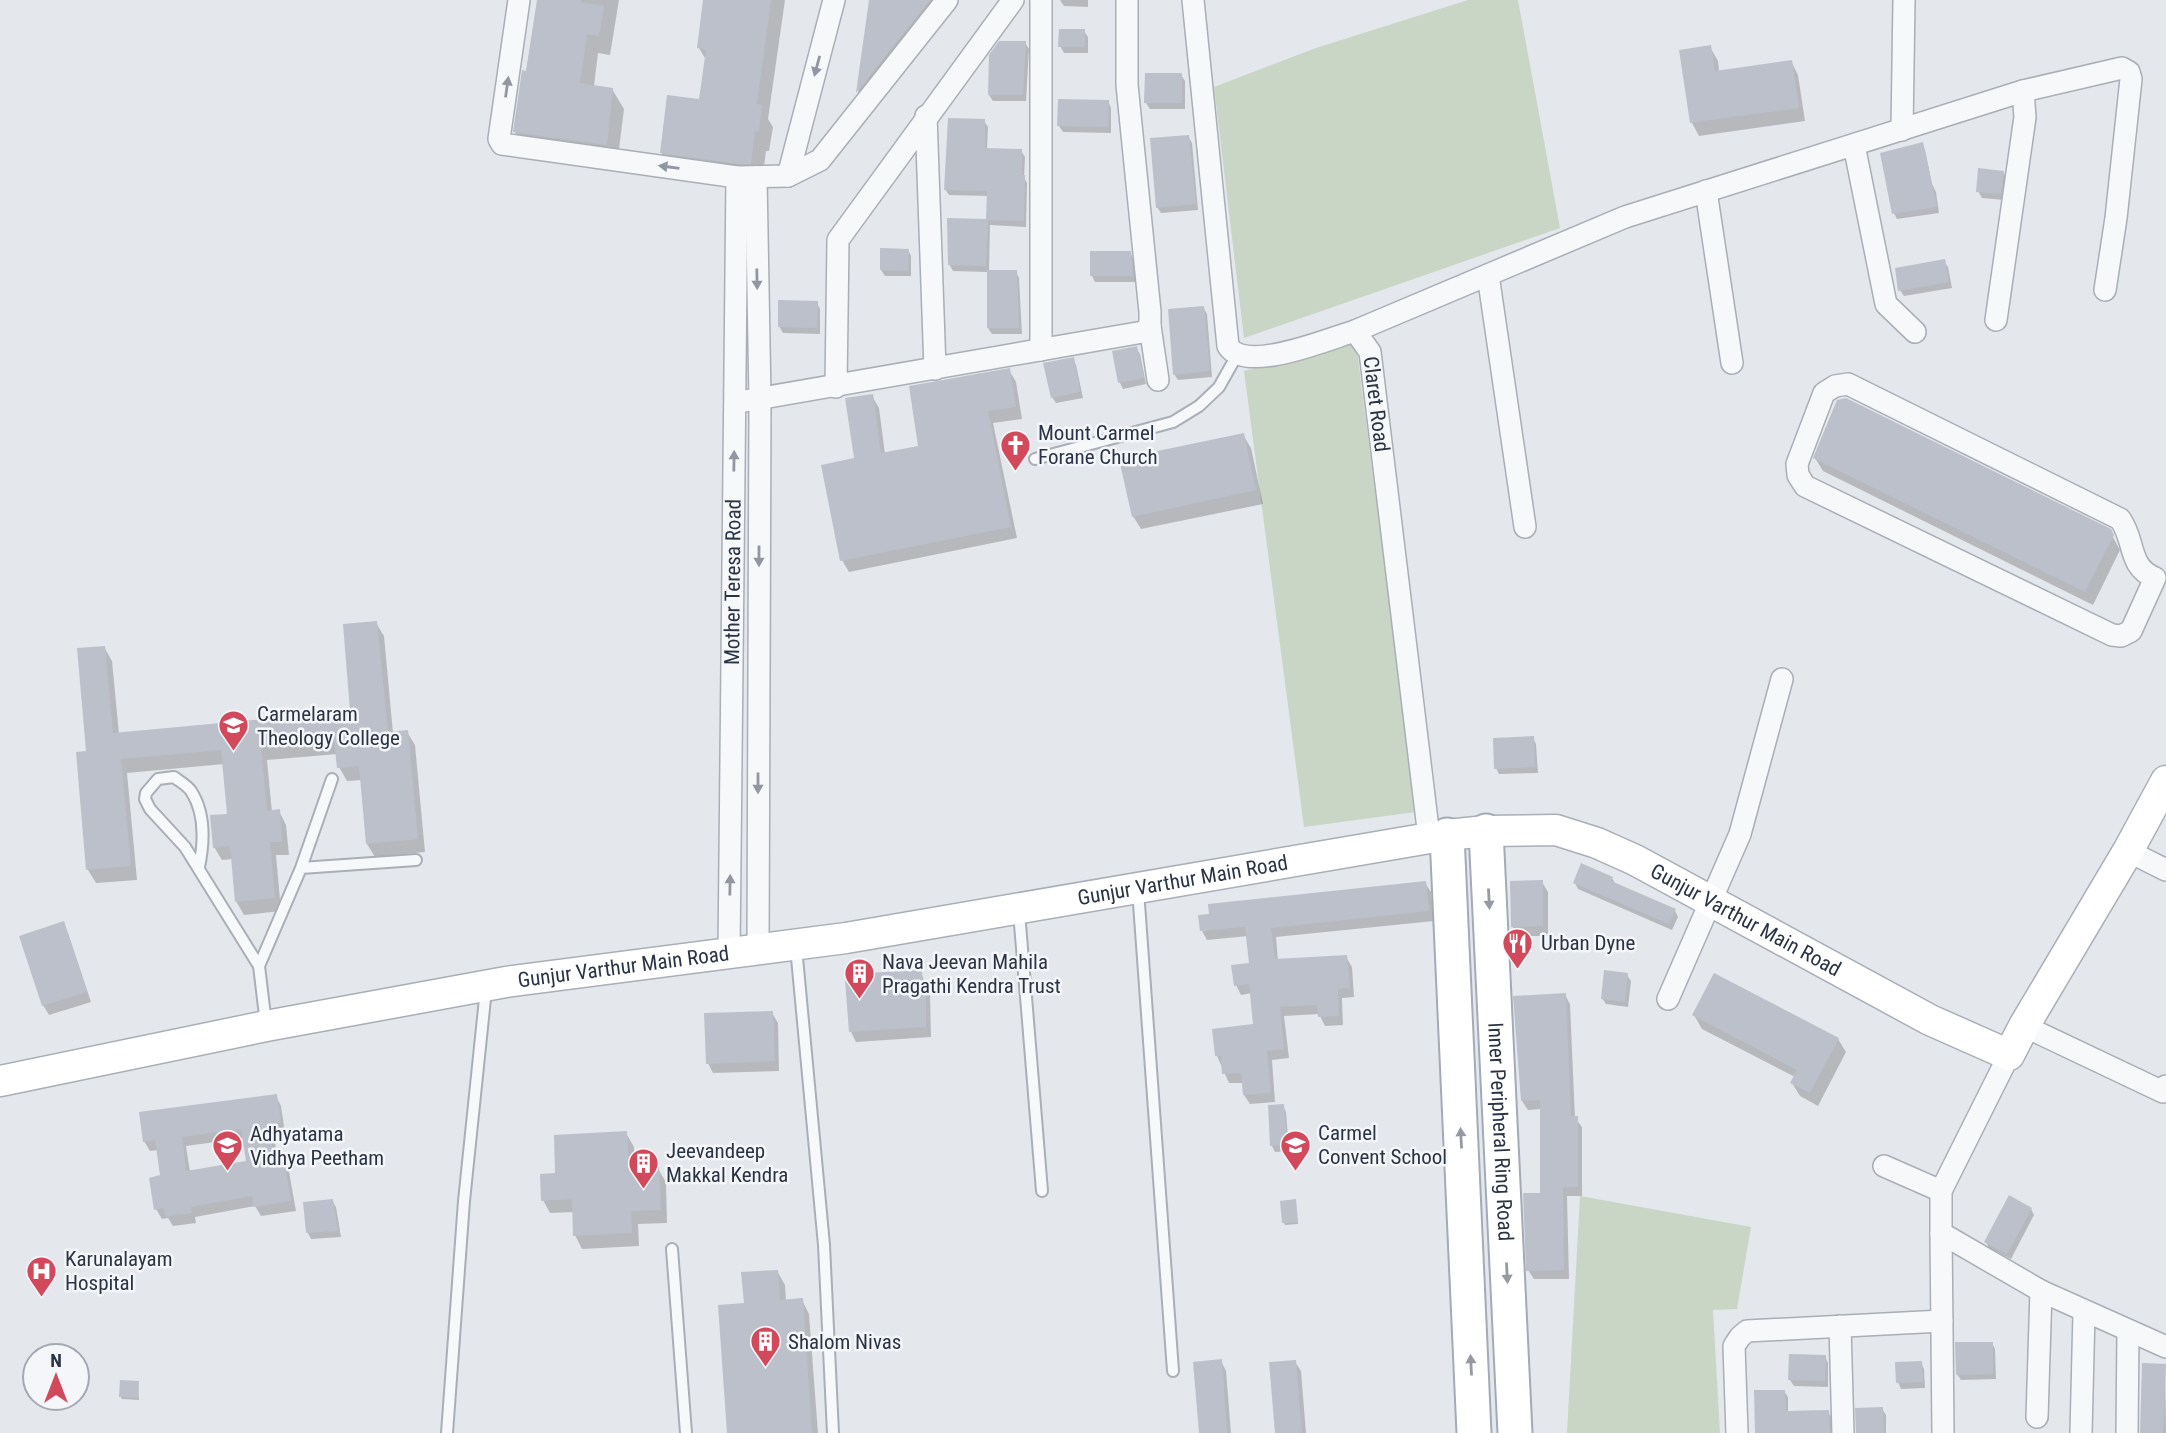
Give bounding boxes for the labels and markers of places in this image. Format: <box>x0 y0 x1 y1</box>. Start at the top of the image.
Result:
place label: Mount Carmel Forane Church <box>1038 421 1158 469</box>
church icon: Mount Carmel Forane Church <box>998 428 1032 472</box>
place label: Carmelaram Theology College <box>257 702 400 750</box>
school or university icon: Carmelaram Theology College <box>217 709 251 753</box>
restaurant icon: Urban Dyne <box>1501 926 1535 970</box>
place label: Urban Dyne <box>1541 931 1636 955</box>
place label: Nava Jeevan Mahila Pragathi Kendra Trust <box>882 950 1061 998</box>
building icon: Nava Jeevan Mahila Pragathi Kendra Trust <box>842 957 876 1001</box>
place label: Carmel Convent School <box>1318 1121 1447 1169</box>
place label: Adhyatama Vidhya Peetham <box>250 1122 384 1170</box>
school or university icon: Carmel Convent School <box>1278 1128 1312 1172</box>
school or university icon: Adhyatama Vidhya Peetham <box>210 1129 244 1173</box>
place label: Jeevandeep Makkal Kendra <box>666 1139 788 1187</box>
building icon: Jeevandeep Makkal Kendra <box>626 1146 660 1190</box>
place label: Karunalayam Hospital <box>65 1247 172 1295</box>
hospital icon: Karunalayam Hospital <box>25 1254 59 1298</box>
building icon: Shalom Nivas <box>748 1325 782 1369</box>
place label: Shalom Nivas <box>788 1330 901 1354</box>

